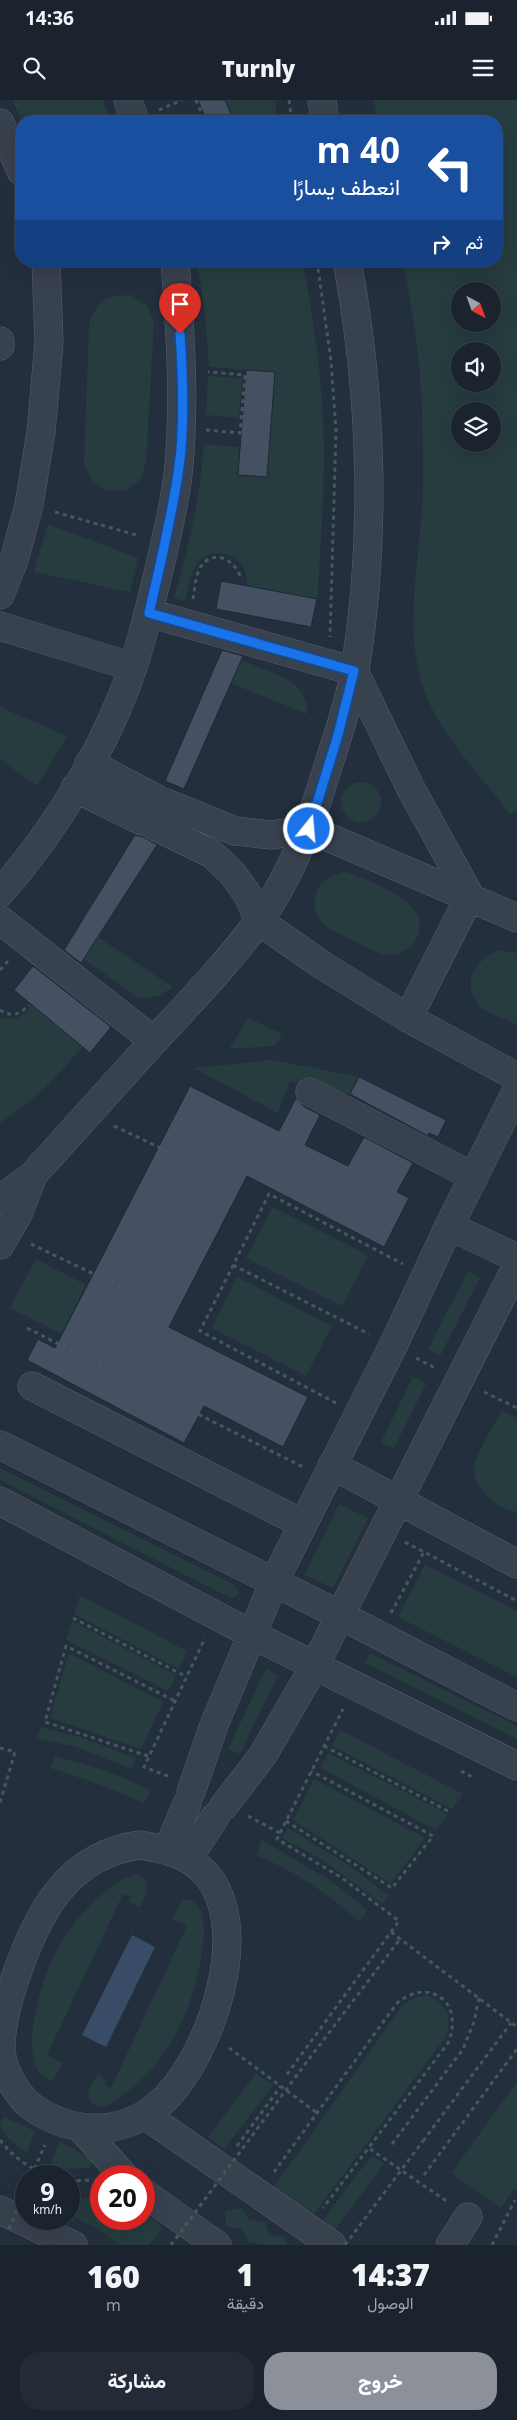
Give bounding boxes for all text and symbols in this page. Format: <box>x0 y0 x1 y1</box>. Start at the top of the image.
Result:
text: 14:36 <box>25 5 74 31</box>
text: Turnly <box>222 53 295 83</box>
icon: search <box>20 54 48 82</box>
icon: menu <box>469 54 497 82</box>
text: 40 m <box>317 126 400 173</box>
icon: left <box>418 135 483 200</box>
text: انعطف يسارًا <box>293 171 400 201</box>
text: ثم <box>465 229 483 255</box>
icon: right <box>427 230 455 258</box>
north arrow <box>451 282 501 332</box>
map controls <box>451 282 501 452</box>
pin <box>159 283 201 334</box>
icon: arrive <box>166 290 194 318</box>
button: sound <box>451 342 501 392</box>
button: layers <box>451 402 501 452</box>
position arrow <box>282 802 334 854</box>
speed limit sign: 20 <box>90 2165 155 2230</box>
text: 9 <box>40 2174 55 2208</box>
text: km/h <box>33 2201 62 2218</box>
text: 1 <box>237 2254 254 2295</box>
text: 14:37 <box>351 2254 430 2295</box>
text: 160 <box>87 2256 140 2297</box>
text: دقيقة <box>227 2292 264 2314</box>
text: الوصول <box>367 2292 414 2314</box>
text: m <box>106 2294 121 2316</box>
button: مشاركة <box>20 2352 254 2410</box>
button: خروج <box>264 2352 497 2410</box>

